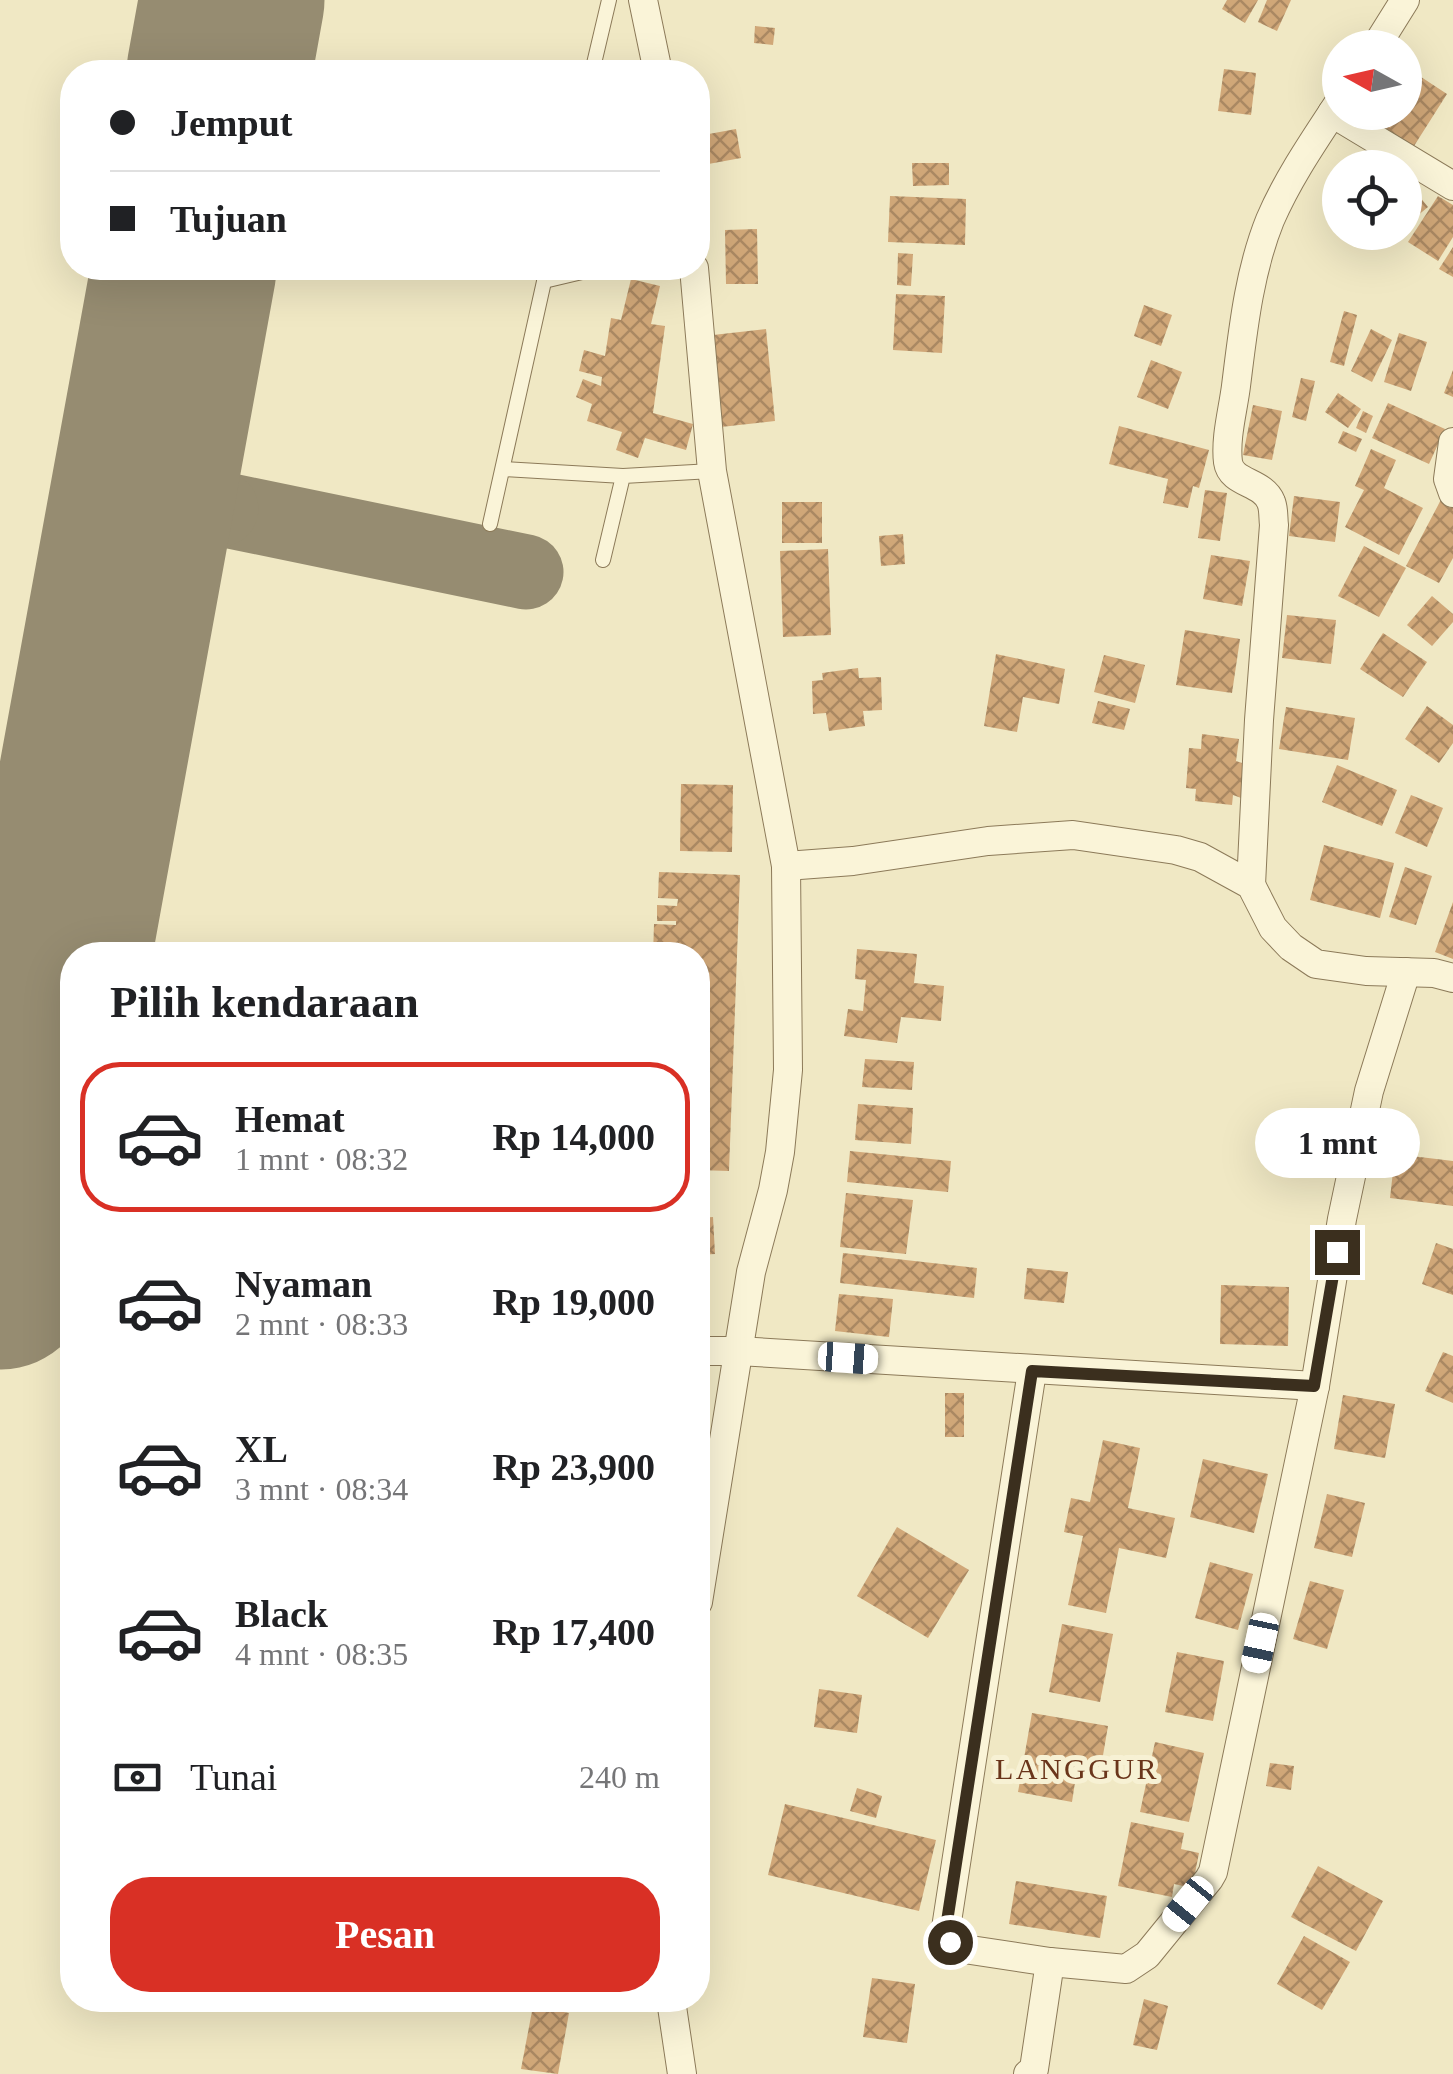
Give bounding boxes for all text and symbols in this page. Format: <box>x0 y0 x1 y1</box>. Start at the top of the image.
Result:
north arrow <box>1322 30 1422 130</box>
map controls <box>1322 30 1422 250</box>
text: Jemput <box>170 102 292 144</box>
button: locate <box>1322 150 1422 250</box>
text: Tujuan <box>170 198 287 240</box>
text: Pilih kendaraan <box>110 977 419 1027</box>
icon: car <box>115 1092 205 1182</box>
text: Hemat <box>235 1098 345 1140</box>
callout: 1 mnt <box>1254 1107 1420 1177</box>
text: Rp 14,000 <box>492 1116 655 1158</box>
text: 1 mnt <box>1298 1125 1377 1161</box>
text: 1 mnt · 08:32 <box>235 1141 408 1177</box>
route end <box>1315 1230 1360 1275</box>
icon: car <box>115 1257 205 1347</box>
text: Nyaman <box>235 1263 372 1305</box>
text: Rp 19,000 <box>492 1281 655 1323</box>
text: 2 mnt · 08:33 <box>235 1306 408 1342</box>
car <box>817 1341 879 1375</box>
icon: car <box>115 1422 205 1512</box>
text: XL <box>235 1428 288 1470</box>
text: Rp 23,900 <box>492 1446 655 1488</box>
text: 3 mnt · 08:34 <box>235 1471 408 1507</box>
icon: car <box>115 1587 205 1677</box>
text: Black <box>235 1593 328 1635</box>
text: Rp 17,400 <box>492 1611 655 1653</box>
car <box>1239 1611 1281 1675</box>
text: 4 mnt · 08:35 <box>235 1636 408 1672</box>
icon: cash <box>110 1750 165 1805</box>
district label: LANGGUR <box>995 1752 1159 1785</box>
text: Tunai <box>190 1756 277 1798</box>
text: 240 m <box>579 1759 660 1795</box>
car <box>1157 1871 1219 1937</box>
button: Pesan <box>110 1877 660 1992</box>
route start <box>928 1920 973 1965</box>

